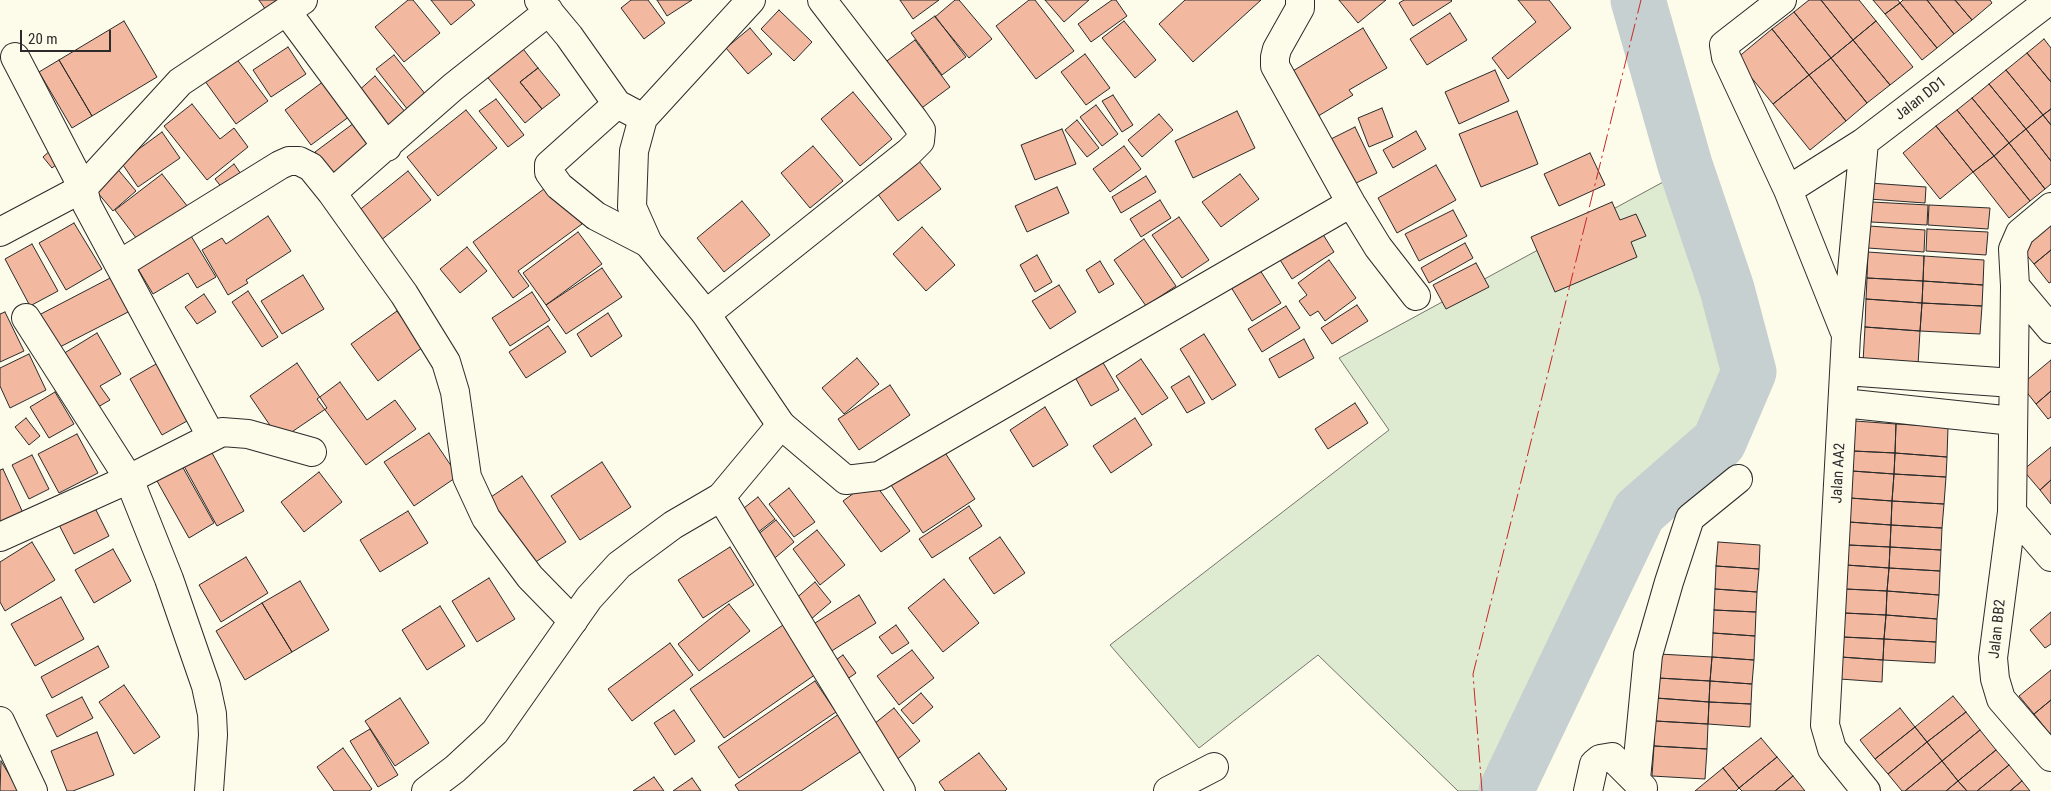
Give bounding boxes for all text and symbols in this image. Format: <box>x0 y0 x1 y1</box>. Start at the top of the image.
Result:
scale bar <box>22 20 114 52</box>
text: 20 m <box>28 30 58 48</box>
street label: Jalan DD1 <box>1892 73 1950 125</box>
street label: Jalan AA2 <box>1828 442 1850 504</box>
street label: Jalan BB2 <box>1986 598 2010 660</box>

